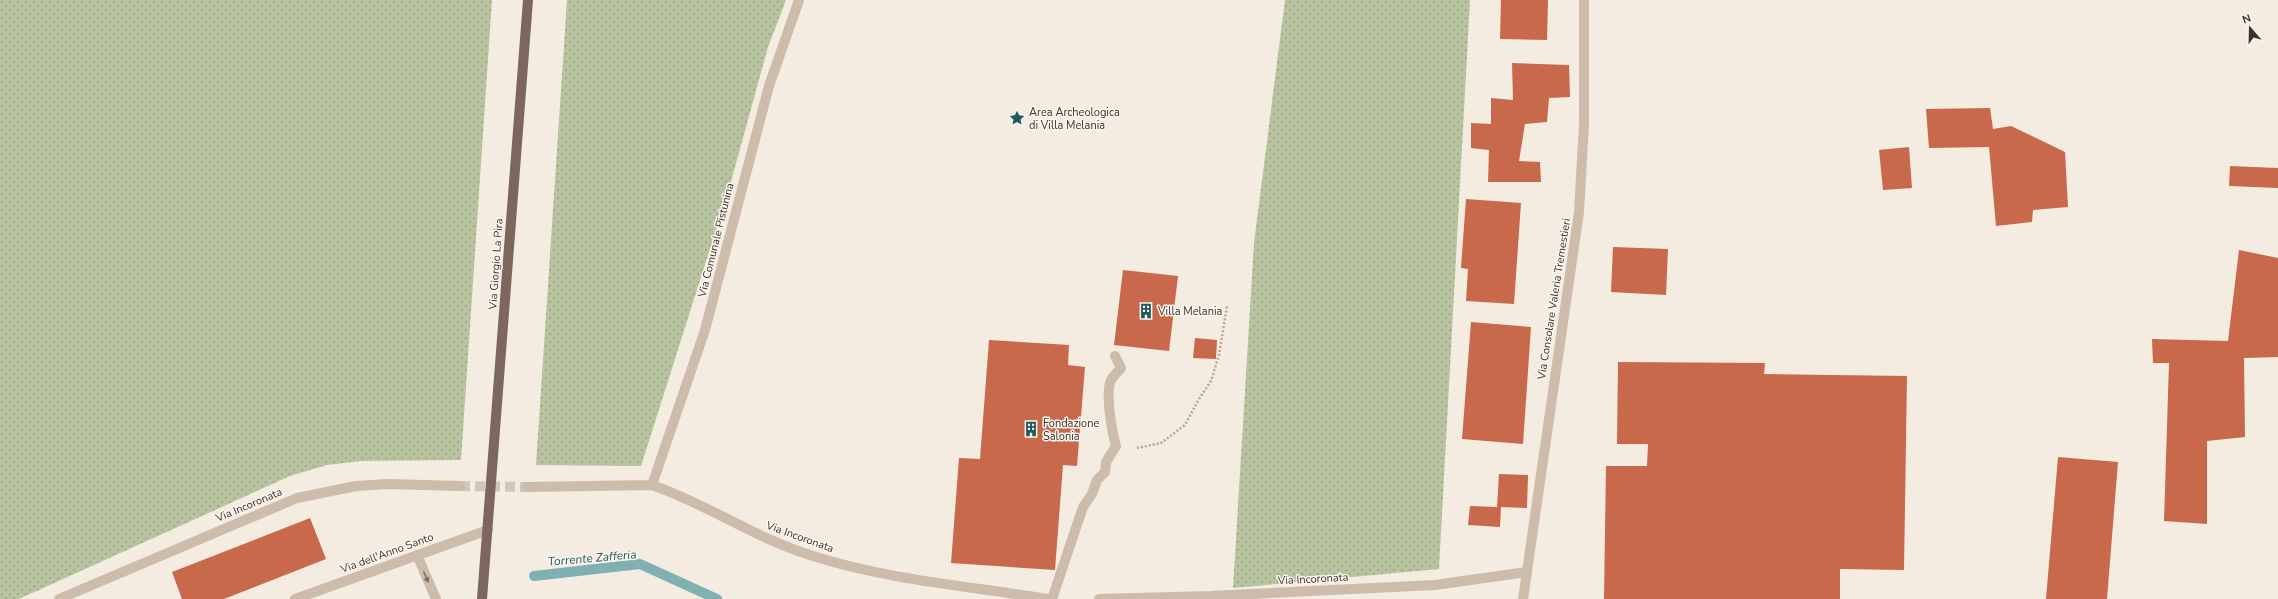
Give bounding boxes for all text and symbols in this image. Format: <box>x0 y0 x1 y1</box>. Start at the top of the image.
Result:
north arrow <box>2230 8 2270 48</box>
text: N <box>2240 11 2253 28</box>
place label: Area Archeologica di Villa Melania <box>1029 105 1120 133</box>
place icon: Area Archeologica di Villa Melania <box>1008 109 1026 127</box>
street label: Via Comunale Pistunina <box>694 181 737 300</box>
street label: Via Consolare Valeria Tremestieri <box>1534 217 1574 382</box>
street label: Via Giorgio La Pira <box>485 218 507 311</box>
building icon: Villa Melania <box>1137 302 1155 320</box>
place label: Villa Melania <box>1157 304 1222 319</box>
place label: Fondazione Salonia <box>1043 416 1099 444</box>
building icon: Fondazione Salonia <box>1022 420 1040 438</box>
street label: Via Incoronata <box>213 484 285 526</box>
street label: Via Incoronata <box>763 518 836 556</box>
street label: Via dell'Anno Santo <box>338 529 436 577</box>
water label: Torrente Zafferia <box>547 546 637 570</box>
street label: Via Incoronata <box>1276 570 1349 588</box>
one-way arrow <box>424 572 430 584</box>

